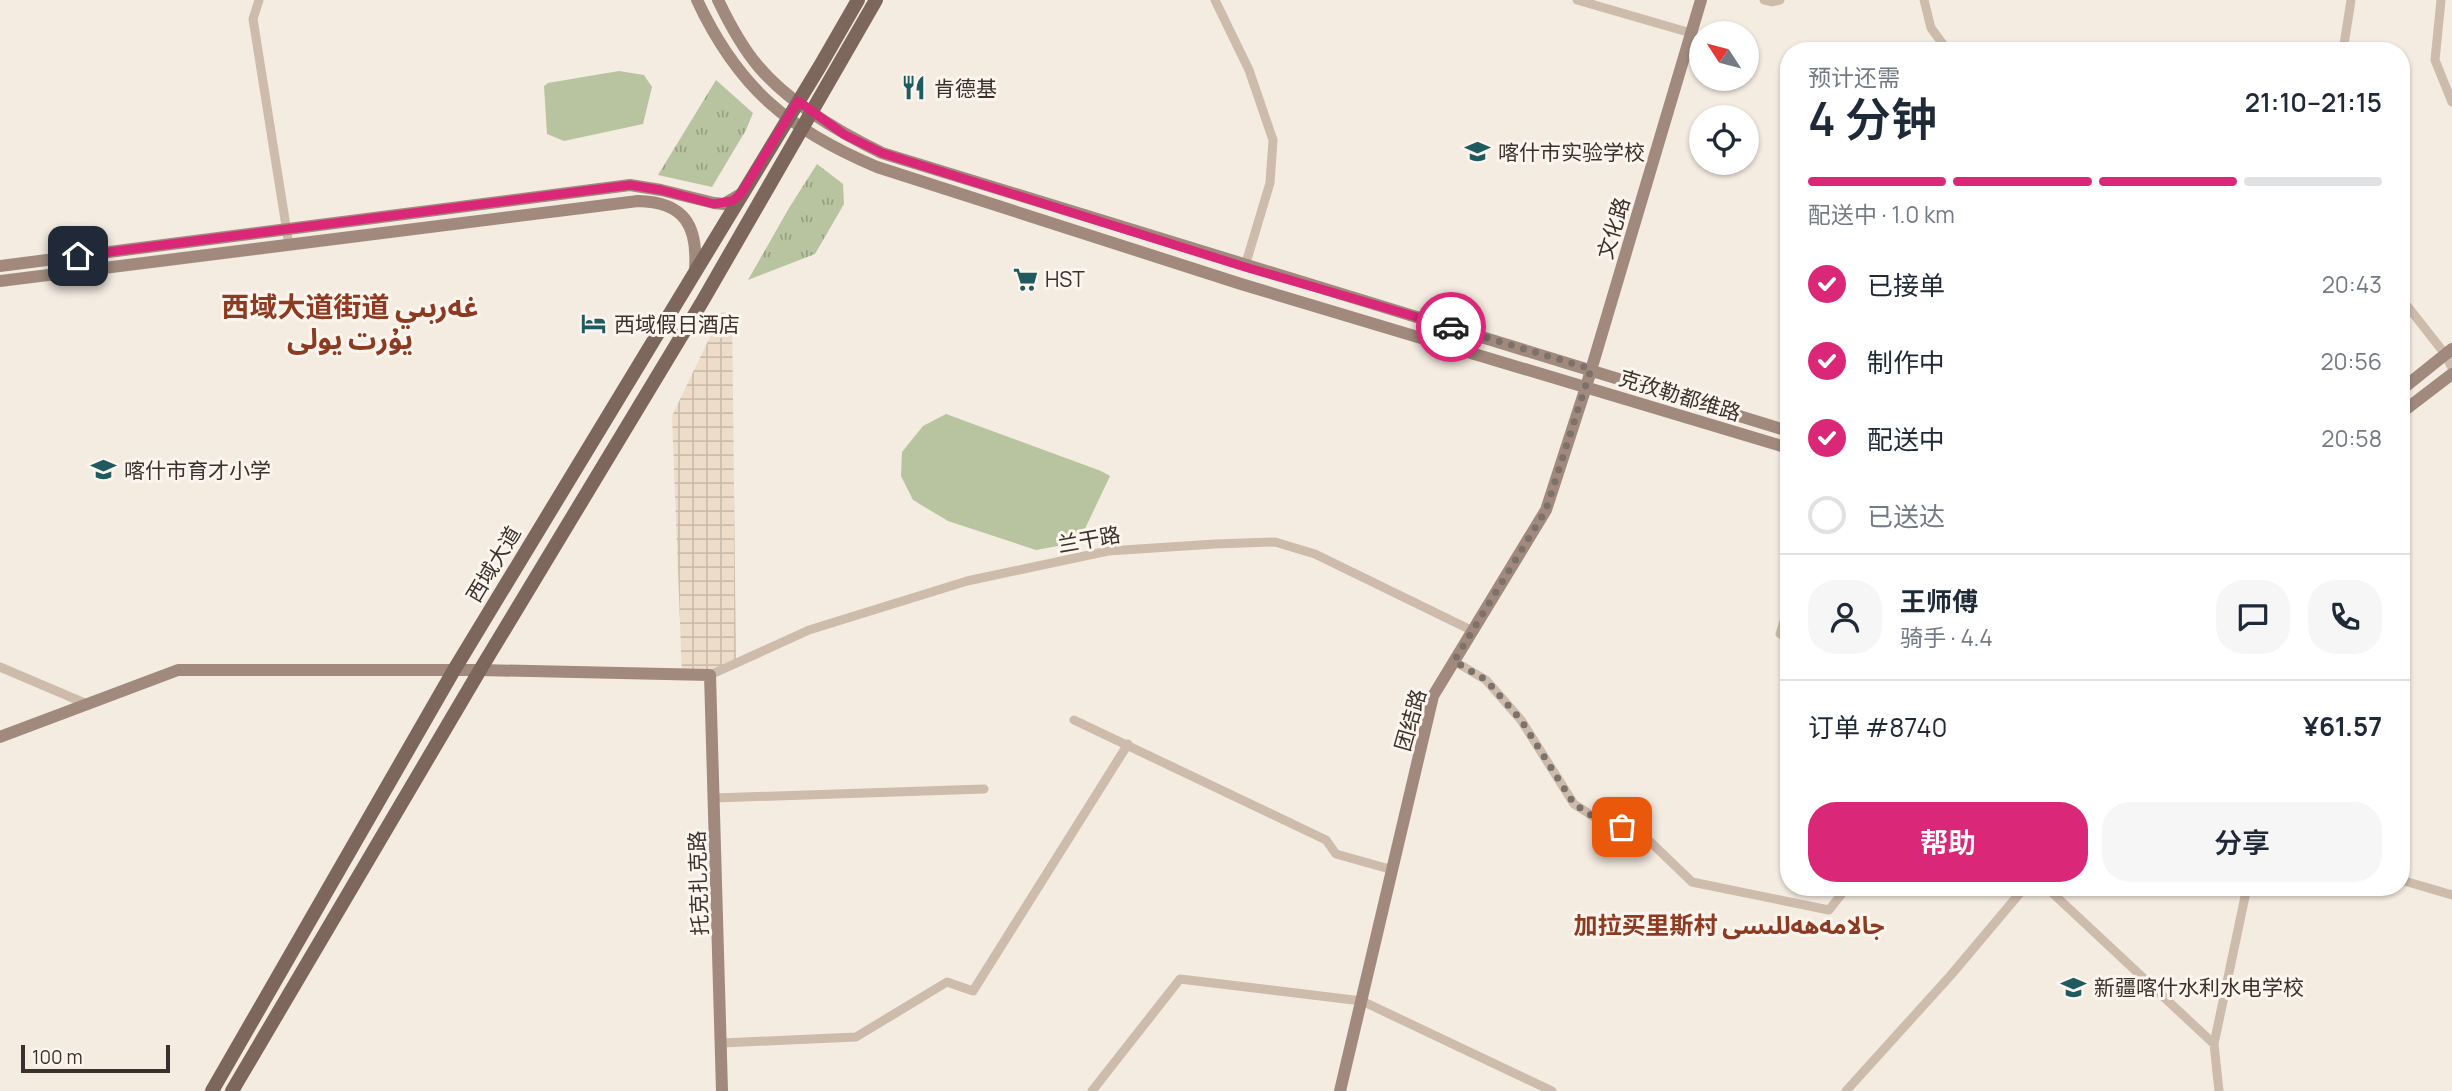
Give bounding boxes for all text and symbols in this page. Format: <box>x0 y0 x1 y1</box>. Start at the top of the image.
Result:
north arrow <box>1689 21 1759 91</box>
map controls <box>1689 21 1759 175</box>
text: 预计还需 <box>1808 61 1900 93</box>
restaurant icon: 肯德基 <box>900 74 928 102</box>
place label: 肯德基 <box>934 74 997 102</box>
text: 21:10–21:15 <box>2245 84 2382 120</box>
text: 4 分钟 <box>1808 87 1937 150</box>
button: locate <box>1689 105 1759 175</box>
school or university icon: 喀什市实验学校 <box>1464 138 1492 166</box>
place label: 喀什市实验学校 <box>1498 138 1645 166</box>
street label: 文化路 <box>1590 194 1636 262</box>
text: 配送中 · 1.0 km <box>1808 198 1955 230</box>
pin <box>48 226 108 286</box>
icon: home <box>59 237 97 275</box>
supermarket icon: HST <box>1011 265 1039 293</box>
place label: HST <box>1045 265 1085 293</box>
icon: check <box>1808 265 1846 303</box>
text: 已接单 <box>1867 267 1945 303</box>
text: 20:43 <box>2322 268 2382 300</box>
district label: 西域大道街道 غەربىي يۇرت يولى <box>221 287 479 357</box>
courier <box>1416 292 1486 362</box>
icon: car <box>1432 308 1470 346</box>
hotel icon: 西域假日酒店 <box>580 310 608 338</box>
place label: 西域假日酒店 <box>614 310 740 338</box>
icon: check <box>1808 342 1846 380</box>
text: 制作中 <box>1867 344 1945 380</box>
text: 20:56 <box>2320 345 2382 377</box>
street label: 克孜勒都维路 <box>1616 363 1744 427</box>
icon: check <box>1808 419 1846 457</box>
text: 配送中 <box>1867 421 1945 457</box>
text: 20:58 <box>2321 422 2382 454</box>
school or university icon: 喀什市育才小学 <box>90 456 118 484</box>
place label: 喀什市育才小学 <box>124 456 271 484</box>
text: 已送达 <box>1867 498 1945 534</box>
street label: 兰干路 <box>1056 520 1122 558</box>
street label: 西域大道 <box>459 521 527 607</box>
button: person <box>1808 580 1882 654</box>
button: chat <box>2216 580 2290 654</box>
button: phone <box>2308 580 2382 654</box>
text: 王师傅 <box>1900 583 1978 619</box>
text: 骑手 · 4.4 <box>1900 621 1993 653</box>
street label: 团结路 <box>1388 686 1432 754</box>
text: ¥61.57 <box>2303 708 2382 744</box>
text: 订单 #8740 <box>1808 709 1947 745</box>
pin <box>1592 797 1652 857</box>
button: 帮助 <box>1808 802 2088 882</box>
button: 分享 <box>2102 802 2382 882</box>
icon: bag <box>1603 808 1641 846</box>
street label: 托克扎克路 <box>682 830 714 936</box>
district label: 加拉买里斯村 جالامەھەللىسى <box>1573 908 1885 941</box>
school or university icon: 新疆喀什水利水电学校 <box>2060 973 2088 1001</box>
place label: 新疆喀什水利水电学校 <box>2094 973 2304 1001</box>
scale bar <box>21 1042 170 1074</box>
text: 100 m <box>32 1044 83 1070</box>

